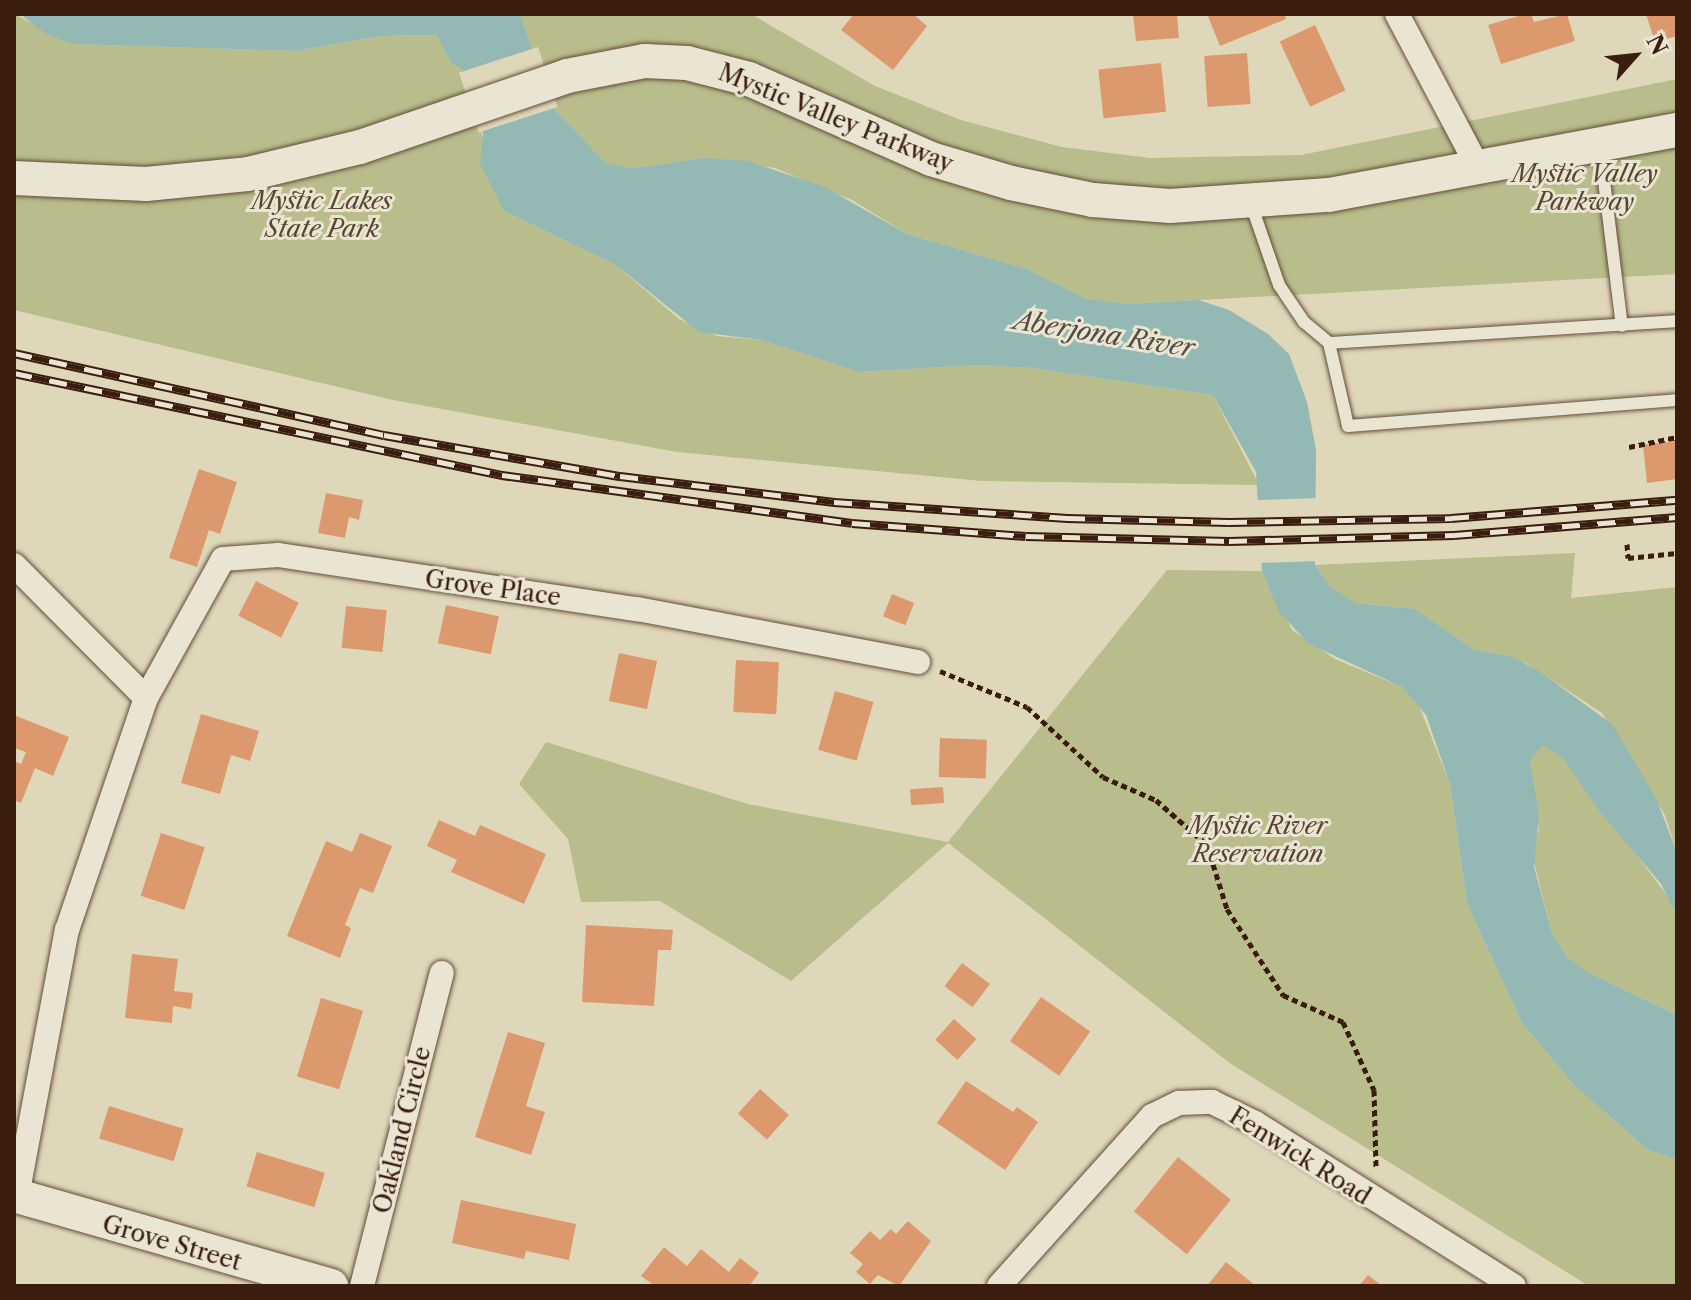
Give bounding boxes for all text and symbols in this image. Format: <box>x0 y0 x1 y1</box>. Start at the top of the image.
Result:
north arrow <box>1595 16 1675 96</box>
text: N <box>1640 30 1673 60</box>
street label: Mystic Valley Parkway <box>714 57 958 179</box>
park label: Mystic Valley Parkway <box>1512 160 1658 216</box>
park label: Mystic Lakes State Park <box>252 187 392 243</box>
water label: Aberjona River <box>1011 305 1197 365</box>
street label: Grove Place <box>423 564 563 612</box>
park label: Mystic River Reservation <box>1188 812 1328 868</box>
street label: Oakland Circle <box>367 1044 437 1216</box>
street label: Fenwick Road <box>1224 1101 1376 1211</box>
street label: Grove Street <box>99 1209 245 1277</box>

